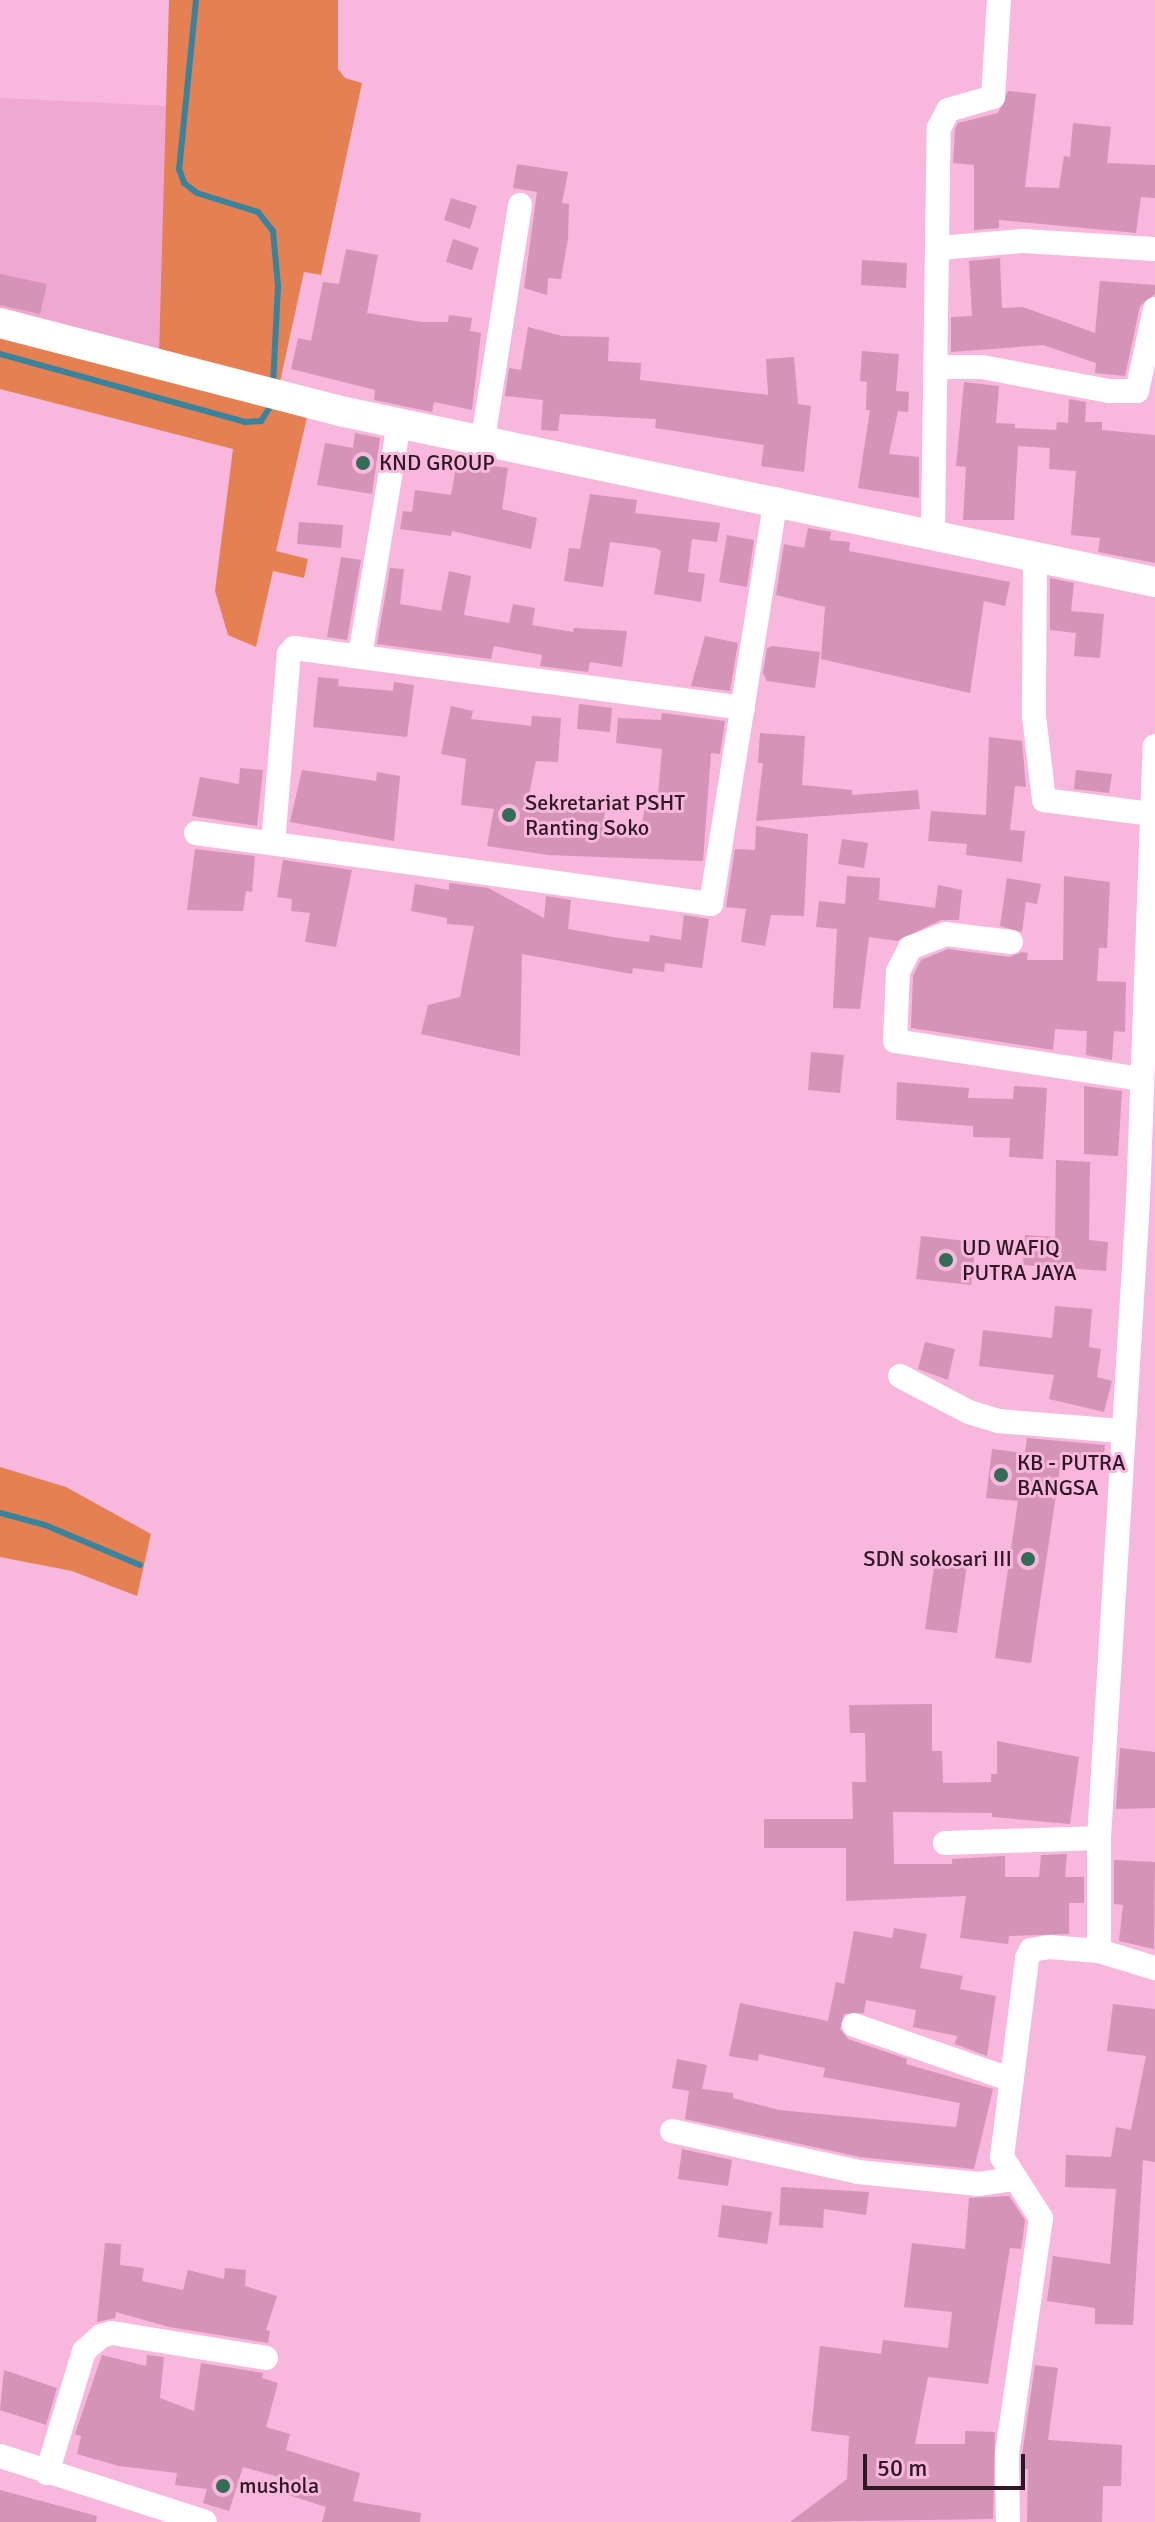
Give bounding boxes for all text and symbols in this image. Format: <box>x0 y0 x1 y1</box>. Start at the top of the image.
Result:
place label: KND GROUP <box>379 450 495 476</box>
marker: KND GROUP <box>354 454 372 472</box>
place label: Sekretariat PSHT Ranting Soko <box>525 789 685 840</box>
marker: Sekretariat PSHT Ranting Soko <box>500 806 518 824</box>
place label: UD WAFIQ PUTRA JAYA <box>962 1234 1077 1286</box>
marker: UD WAFIQ PUTRA JAYA <box>937 1251 955 1269</box>
place label: KB - PUTRA BANGSA <box>1017 1449 1125 1500</box>
marker: KB - PUTRA BANGSA <box>992 1466 1010 1484</box>
place label: SDN sokosari III <box>863 1546 1012 1572</box>
marker: SDN sokosari III <box>1019 1550 1037 1568</box>
scale bar <box>867 2438 1029 2488</box>
text: 50 m <box>877 2453 927 2483</box>
place label: mushola <box>239 2473 319 2499</box>
marker: mushola <box>214 2477 232 2495</box>

